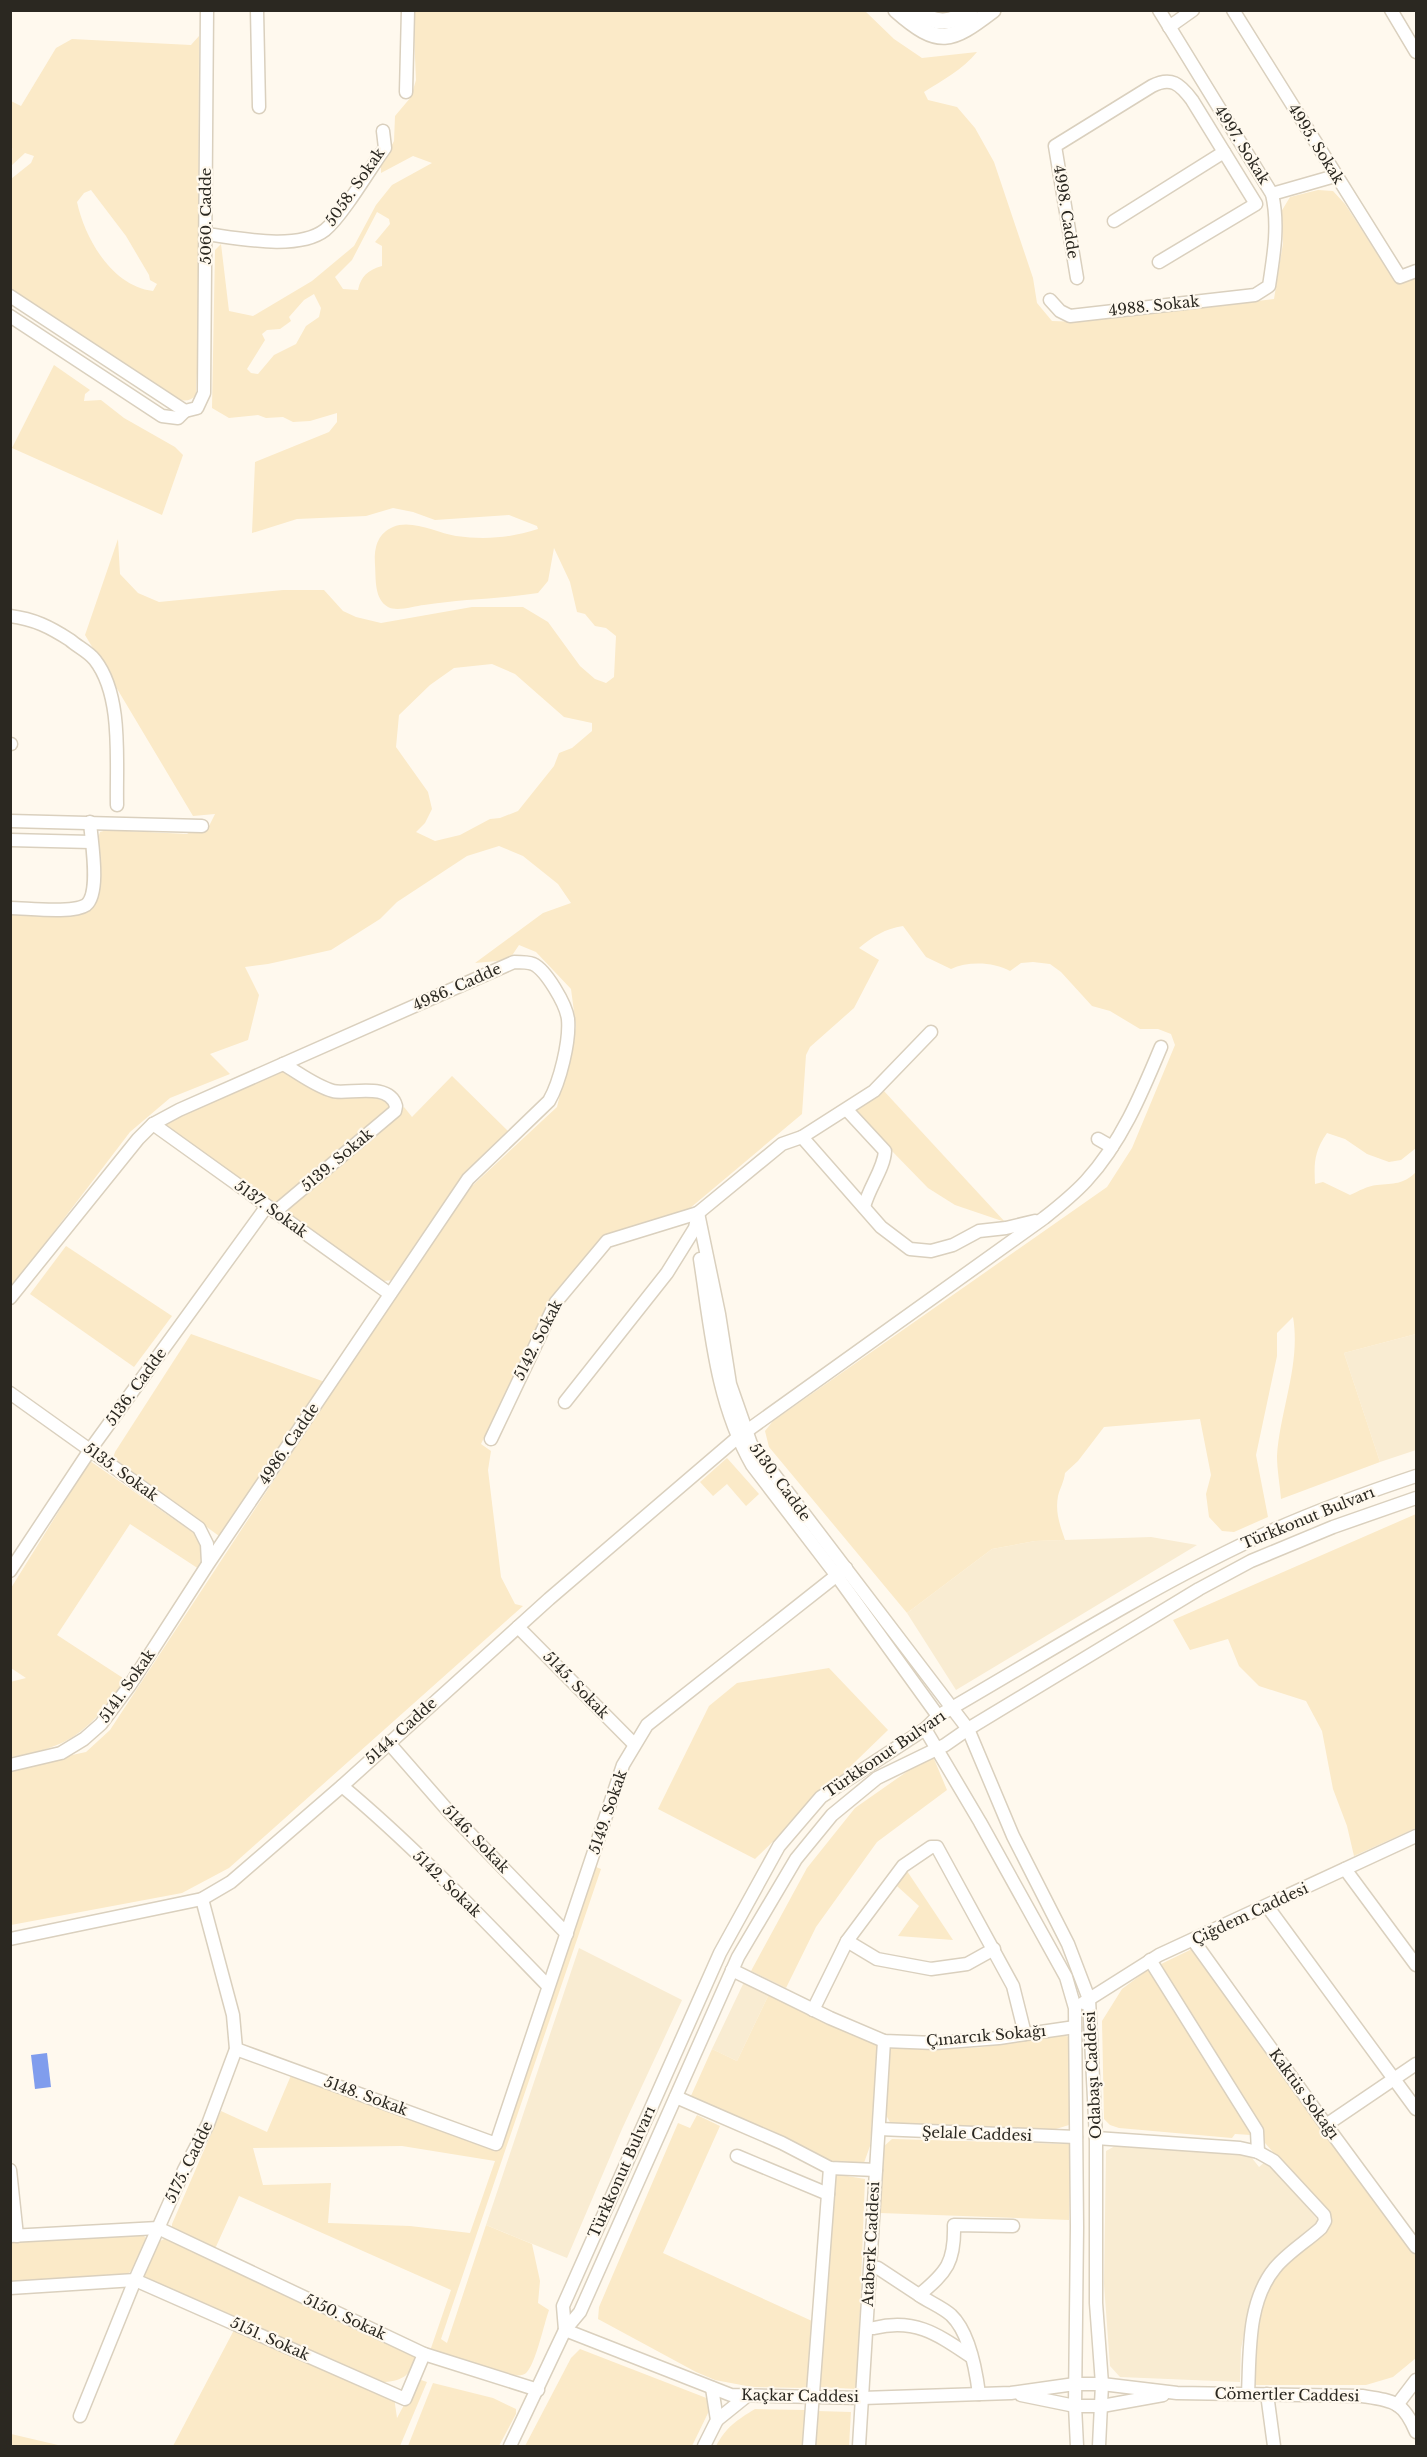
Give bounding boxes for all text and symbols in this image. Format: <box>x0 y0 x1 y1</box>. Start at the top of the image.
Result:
street label: 4995. Sokak <box>1284 100 1349 188</box>
street label: 4997. Sokak <box>1211 102 1275 188</box>
street label: 5058. Sokak <box>321 143 389 230</box>
street label: 4998. Cadde <box>1050 164 1083 260</box>
street label: 5060. Cadde <box>196 168 215 264</box>
street label: 4988. Sokak <box>1108 291 1201 320</box>
street label: 4986. Cadde <box>410 959 504 1014</box>
street label: 5139. Sokak <box>297 1123 377 1195</box>
street label: 5137. Sokak <box>231 1176 312 1242</box>
street label: 5142. Sokak <box>509 1296 566 1383</box>
street label: 5136. Cadde <box>101 1344 170 1429</box>
street label: 4986. Cadde <box>254 1399 323 1488</box>
street label: 5135. Sokak <box>80 1438 163 1505</box>
street label: 5130. Cadde <box>746 1439 815 1525</box>
street label: Türkkonut Bulvarı <box>1238 1482 1377 1553</box>
street label: 5141. Sokak <box>94 1645 159 1726</box>
street label: 5145. Sokak <box>539 1647 614 1723</box>
street label: 5144. Cadde <box>361 1693 441 1768</box>
street label: Türkkonut Bulvarı <box>820 1706 949 1801</box>
street label: 5149. Sokak <box>584 1767 631 1856</box>
street label: 5146. Sokak <box>439 1800 514 1878</box>
street label: 5142. Sokak <box>409 1846 486 1921</box>
street label: Çiğdem Caddesi <box>1189 1878 1311 1949</box>
street label: Odabaşı Caddesi <box>1080 2011 1105 2139</box>
street label: Çınarcık Sokağı <box>925 2021 1047 2050</box>
street label: Kaktüs Sokağı <box>1265 2045 1344 2143</box>
street label: 5148. Sokak <box>322 2072 411 2120</box>
street label: Türkkonut Bulvarı <box>584 2103 659 2241</box>
street label: 5175. Cadde <box>161 2118 216 2206</box>
street label: Şelale Caddesi <box>922 2122 1032 2145</box>
street label: Ataberk Caddesi <box>858 2181 883 2308</box>
street label: 5150. Sokak <box>301 2289 390 2344</box>
street label: 5151. Sokak <box>228 2313 314 2365</box>
street label: Cömertler Caddesi <box>1214 2384 1360 2405</box>
street label: Kaçkar Caddesi <box>741 2385 859 2406</box>

